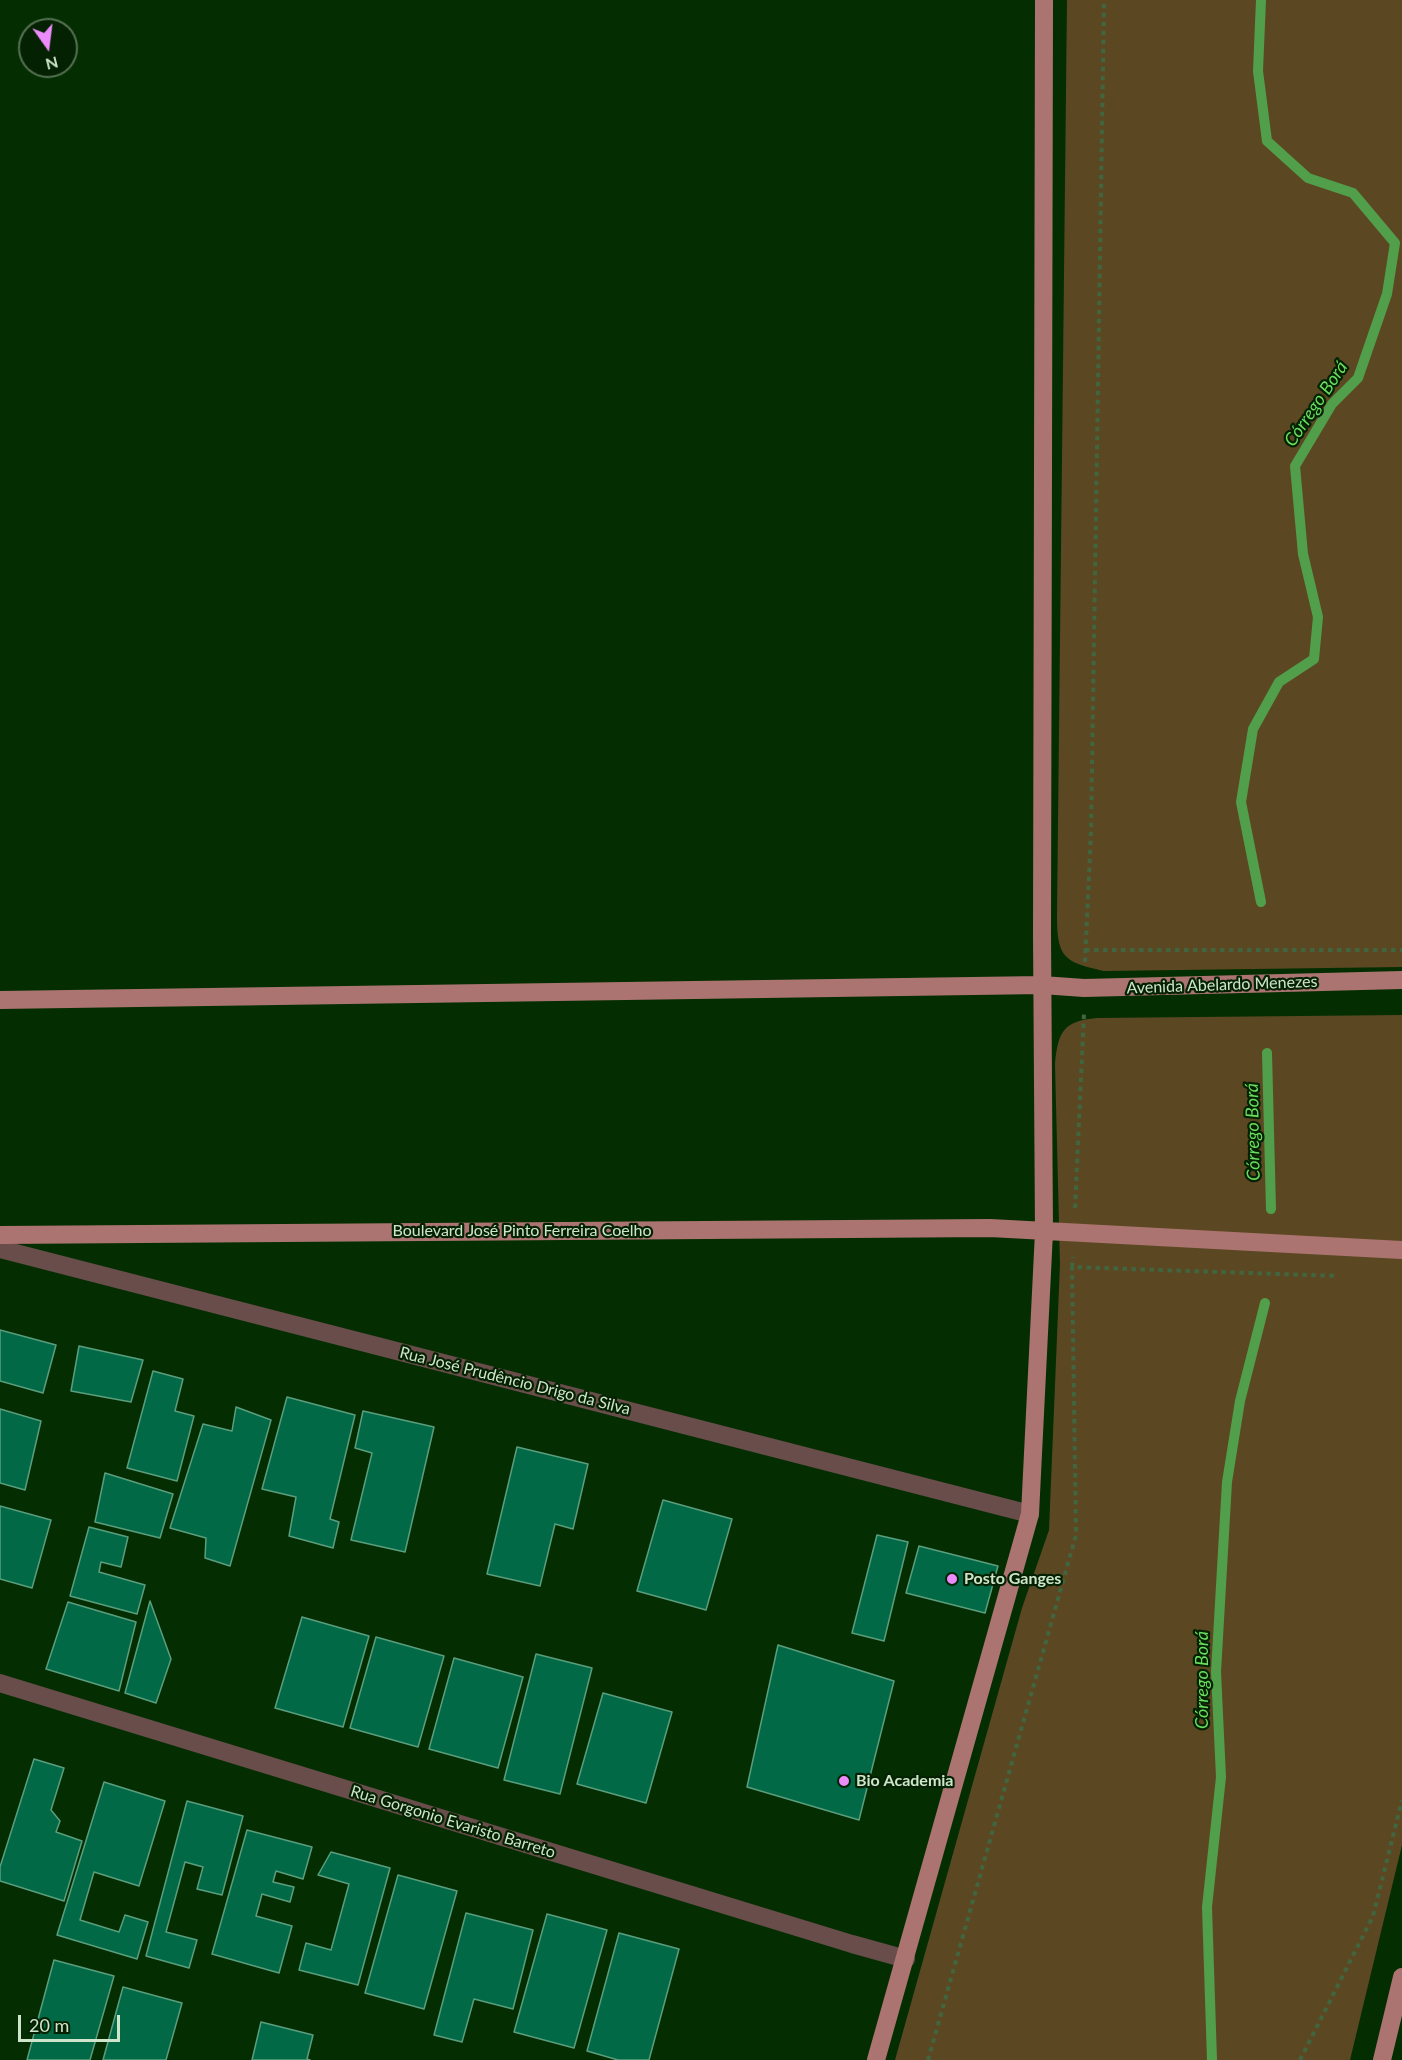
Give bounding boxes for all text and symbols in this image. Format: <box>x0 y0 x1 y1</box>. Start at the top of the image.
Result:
north arrow <box>18 18 78 78</box>
text: N <box>44 53 60 75</box>
water label: Córrego Borá <box>1280 357 1352 451</box>
street label: Avenida Abelardo Menezes <box>1126 972 1318 998</box>
water label: Córrego Borá <box>1241 1083 1265 1181</box>
street label: Boulevard José Pinto Ferreira Coelho <box>393 1221 651 1241</box>
street label: Rua José Prudêncio Drigo da Silva <box>398 1343 632 1419</box>
place label: Posto Ganges <box>964 1569 1061 1589</box>
marker: Posto Ganges <box>945 1572 959 1586</box>
water label: Córrego Borá <box>1191 1631 1213 1729</box>
place label: Bio Academia <box>856 1771 953 1791</box>
marker: Bio Academia <box>837 1774 851 1788</box>
street label: Rua Gorgonio Evaristo Barreto <box>348 1782 558 1862</box>
scale bar <box>21 2003 123 2041</box>
text: 20 m <box>29 2014 69 2036</box>

